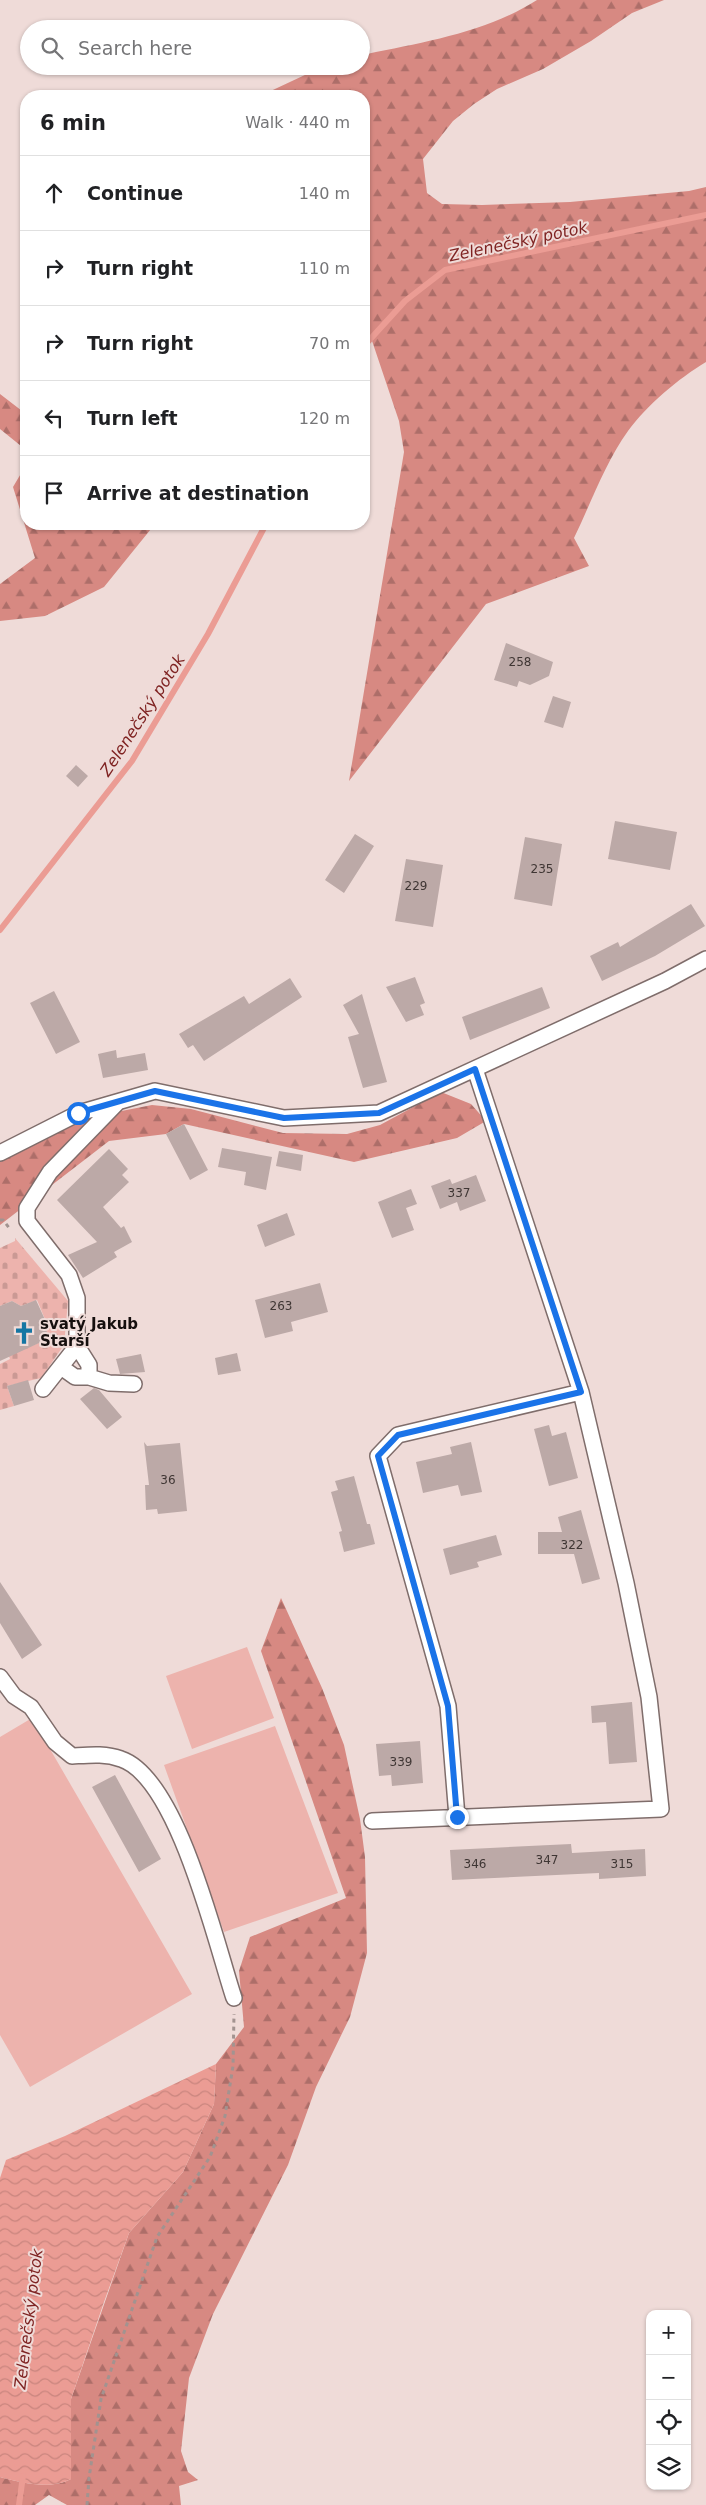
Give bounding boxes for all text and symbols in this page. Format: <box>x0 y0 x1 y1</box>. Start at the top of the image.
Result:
search box <box>20 20 370 75</box>
icon: search <box>38 34 66 62</box>
text: Search here <box>78 37 192 59</box>
text: 6 min <box>40 111 106 135</box>
text: Walk · 440 m <box>245 113 350 132</box>
icon: ahead <box>40 179 68 207</box>
text: Continue <box>87 182 183 204</box>
text: 140 m <box>299 184 350 203</box>
water label: Zelenečský potok <box>446 217 590 266</box>
icon: right <box>40 254 68 282</box>
text: Turn right <box>87 257 193 279</box>
text: 110 m <box>299 259 350 278</box>
icon: right <box>40 329 68 357</box>
text: Turn right <box>87 332 193 354</box>
text: 70 m <box>309 334 350 353</box>
icon: left <box>40 404 68 432</box>
text: Turn left <box>87 407 178 429</box>
text: 120 m <box>299 409 350 428</box>
icon: arrive <box>40 479 68 507</box>
text: Arrive at destination <box>87 482 309 504</box>
water label: Zelenečský potok <box>95 650 189 781</box>
house number: 258 <box>509 655 531 669</box>
house number: 235 <box>531 862 553 876</box>
house number: 229 <box>405 879 427 893</box>
route start <box>67 1102 90 1125</box>
house number: 337 <box>448 1186 470 1200</box>
house number: 263 <box>270 1299 292 1313</box>
place label: svatý Jakub Starší <box>40 1315 138 1350</box>
church icon: svatý Jakub Starší <box>11 1320 37 1346</box>
house number: 36 <box>160 1473 176 1487</box>
house number: 322 <box>561 1538 583 1552</box>
house number: 339 <box>390 1755 412 1769</box>
route end <box>446 1806 469 1829</box>
house number: 347 <box>536 1853 558 1867</box>
house number: 346 <box>464 1857 486 1871</box>
house number: 315 <box>611 1857 633 1871</box>
water label: Zelenečský potok <box>10 2247 47 2391</box>
map controls <box>646 2310 691 2490</box>
button: + <box>646 2310 691 2355</box>
button: − <box>646 2355 691 2400</box>
button: locate <box>646 2400 691 2445</box>
button: layers <box>646 2445 691 2490</box>

